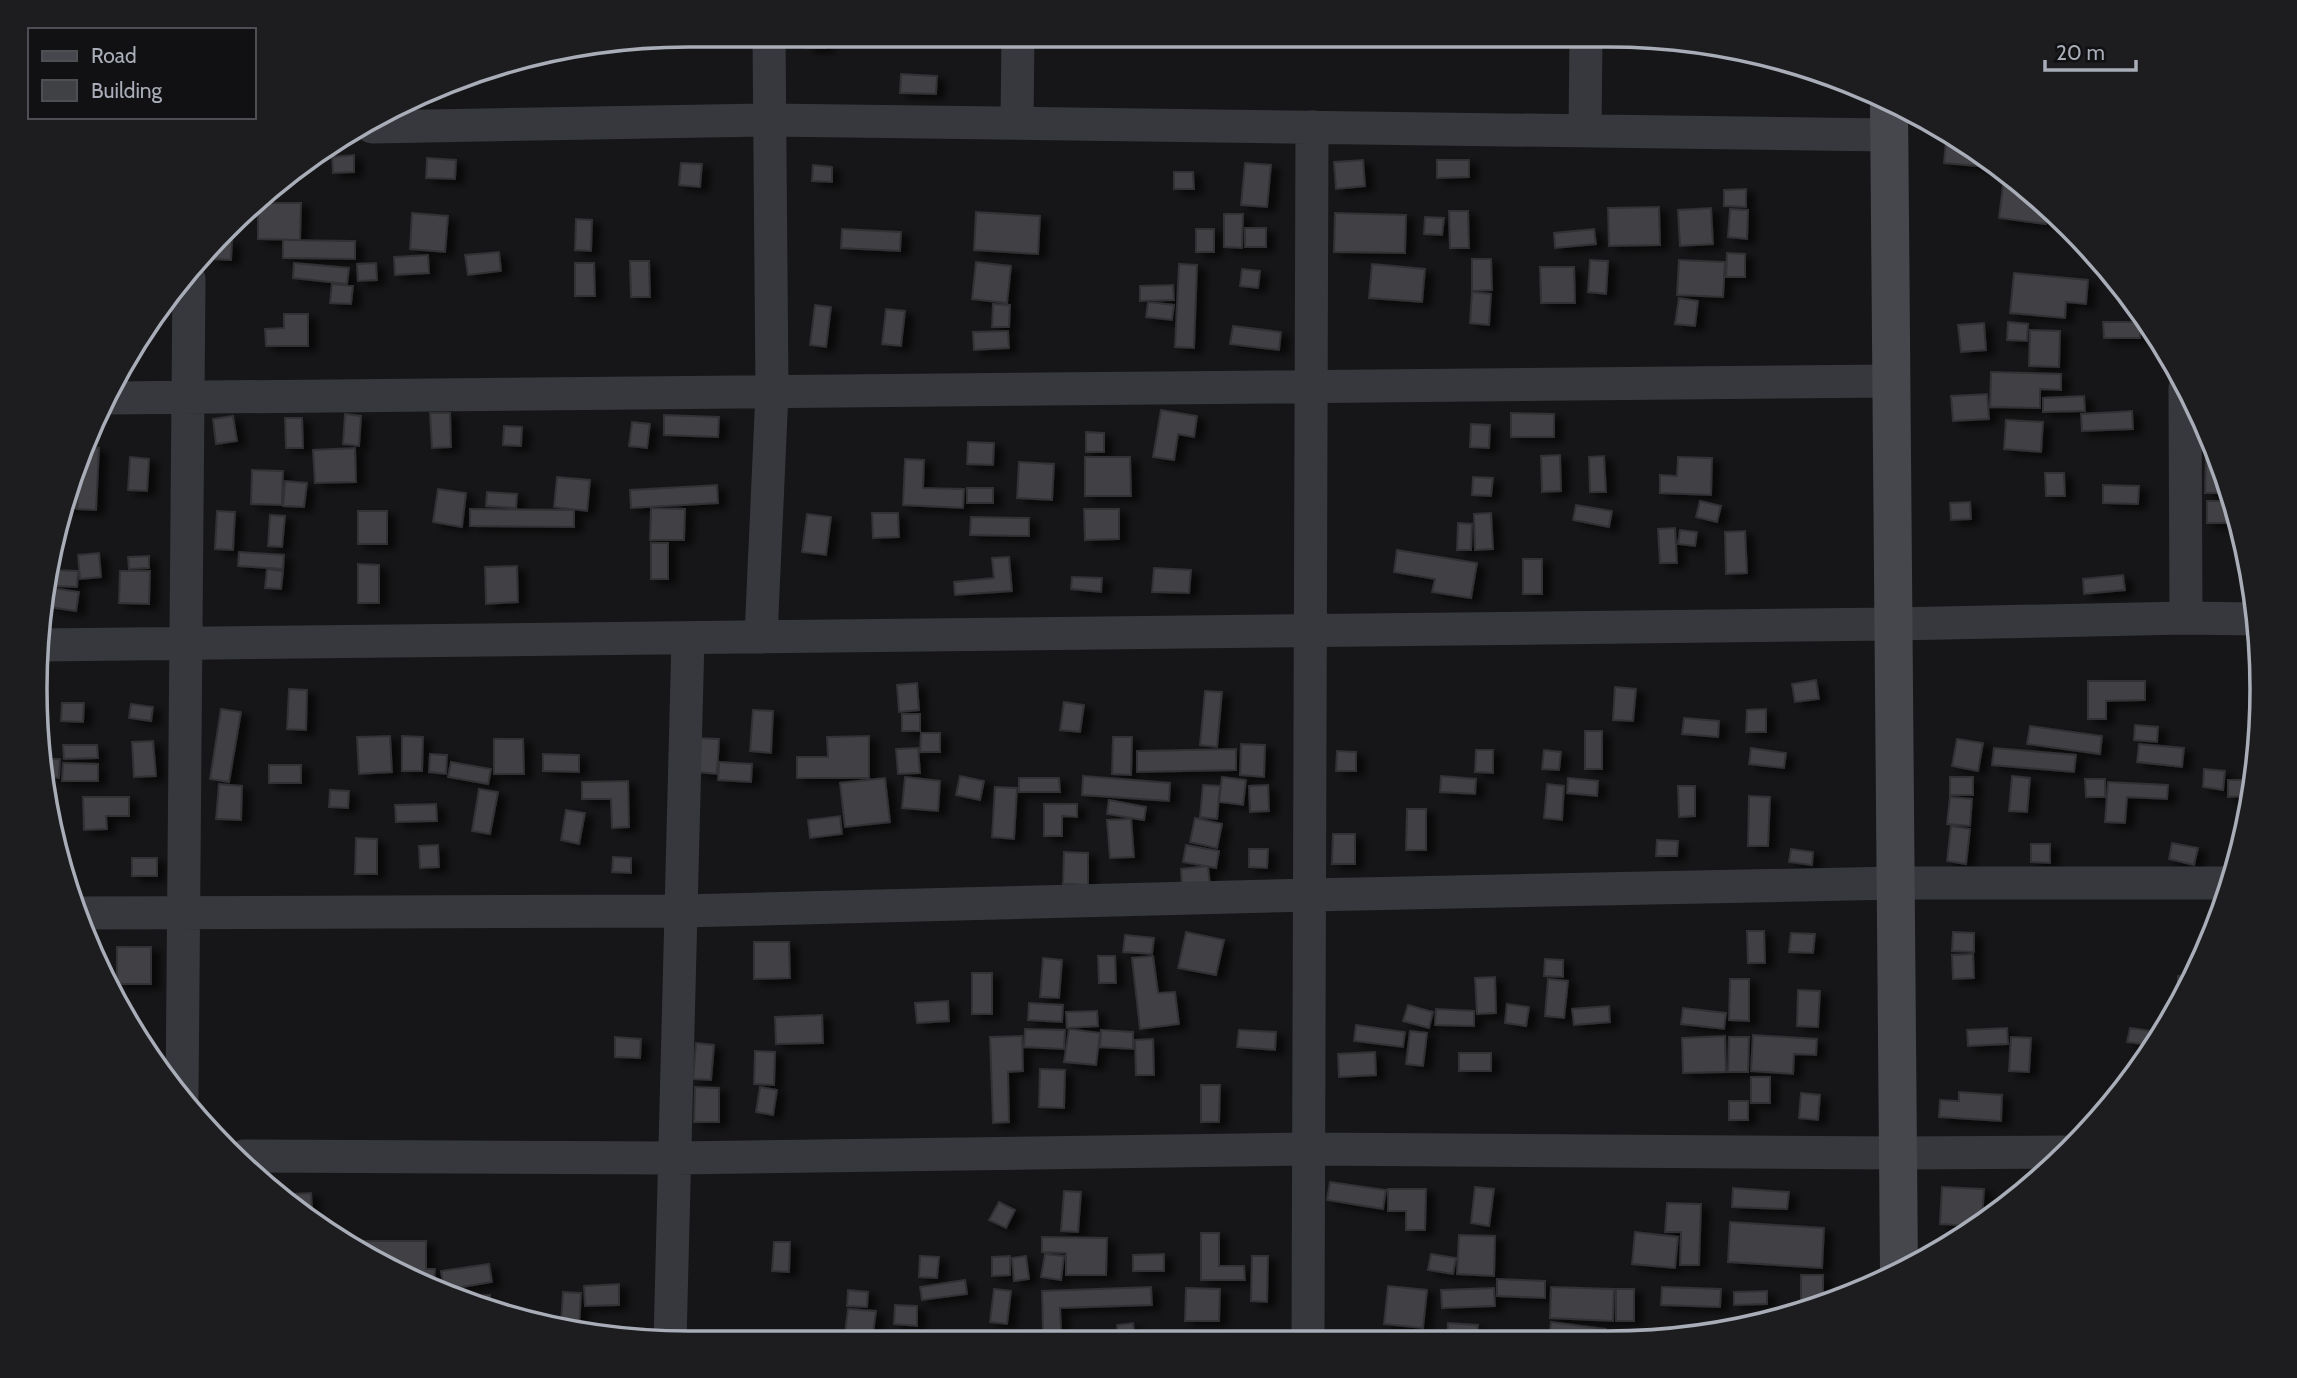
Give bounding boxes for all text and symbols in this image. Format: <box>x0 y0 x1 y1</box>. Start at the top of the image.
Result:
legend <box>28 28 256 119</box>
scale bar <box>2045 28 2136 72</box>
text: 20 m <box>2056 40 2105 65</box>
text: Road <box>91 43 137 68</box>
text: Building <box>91 78 163 103</box>

